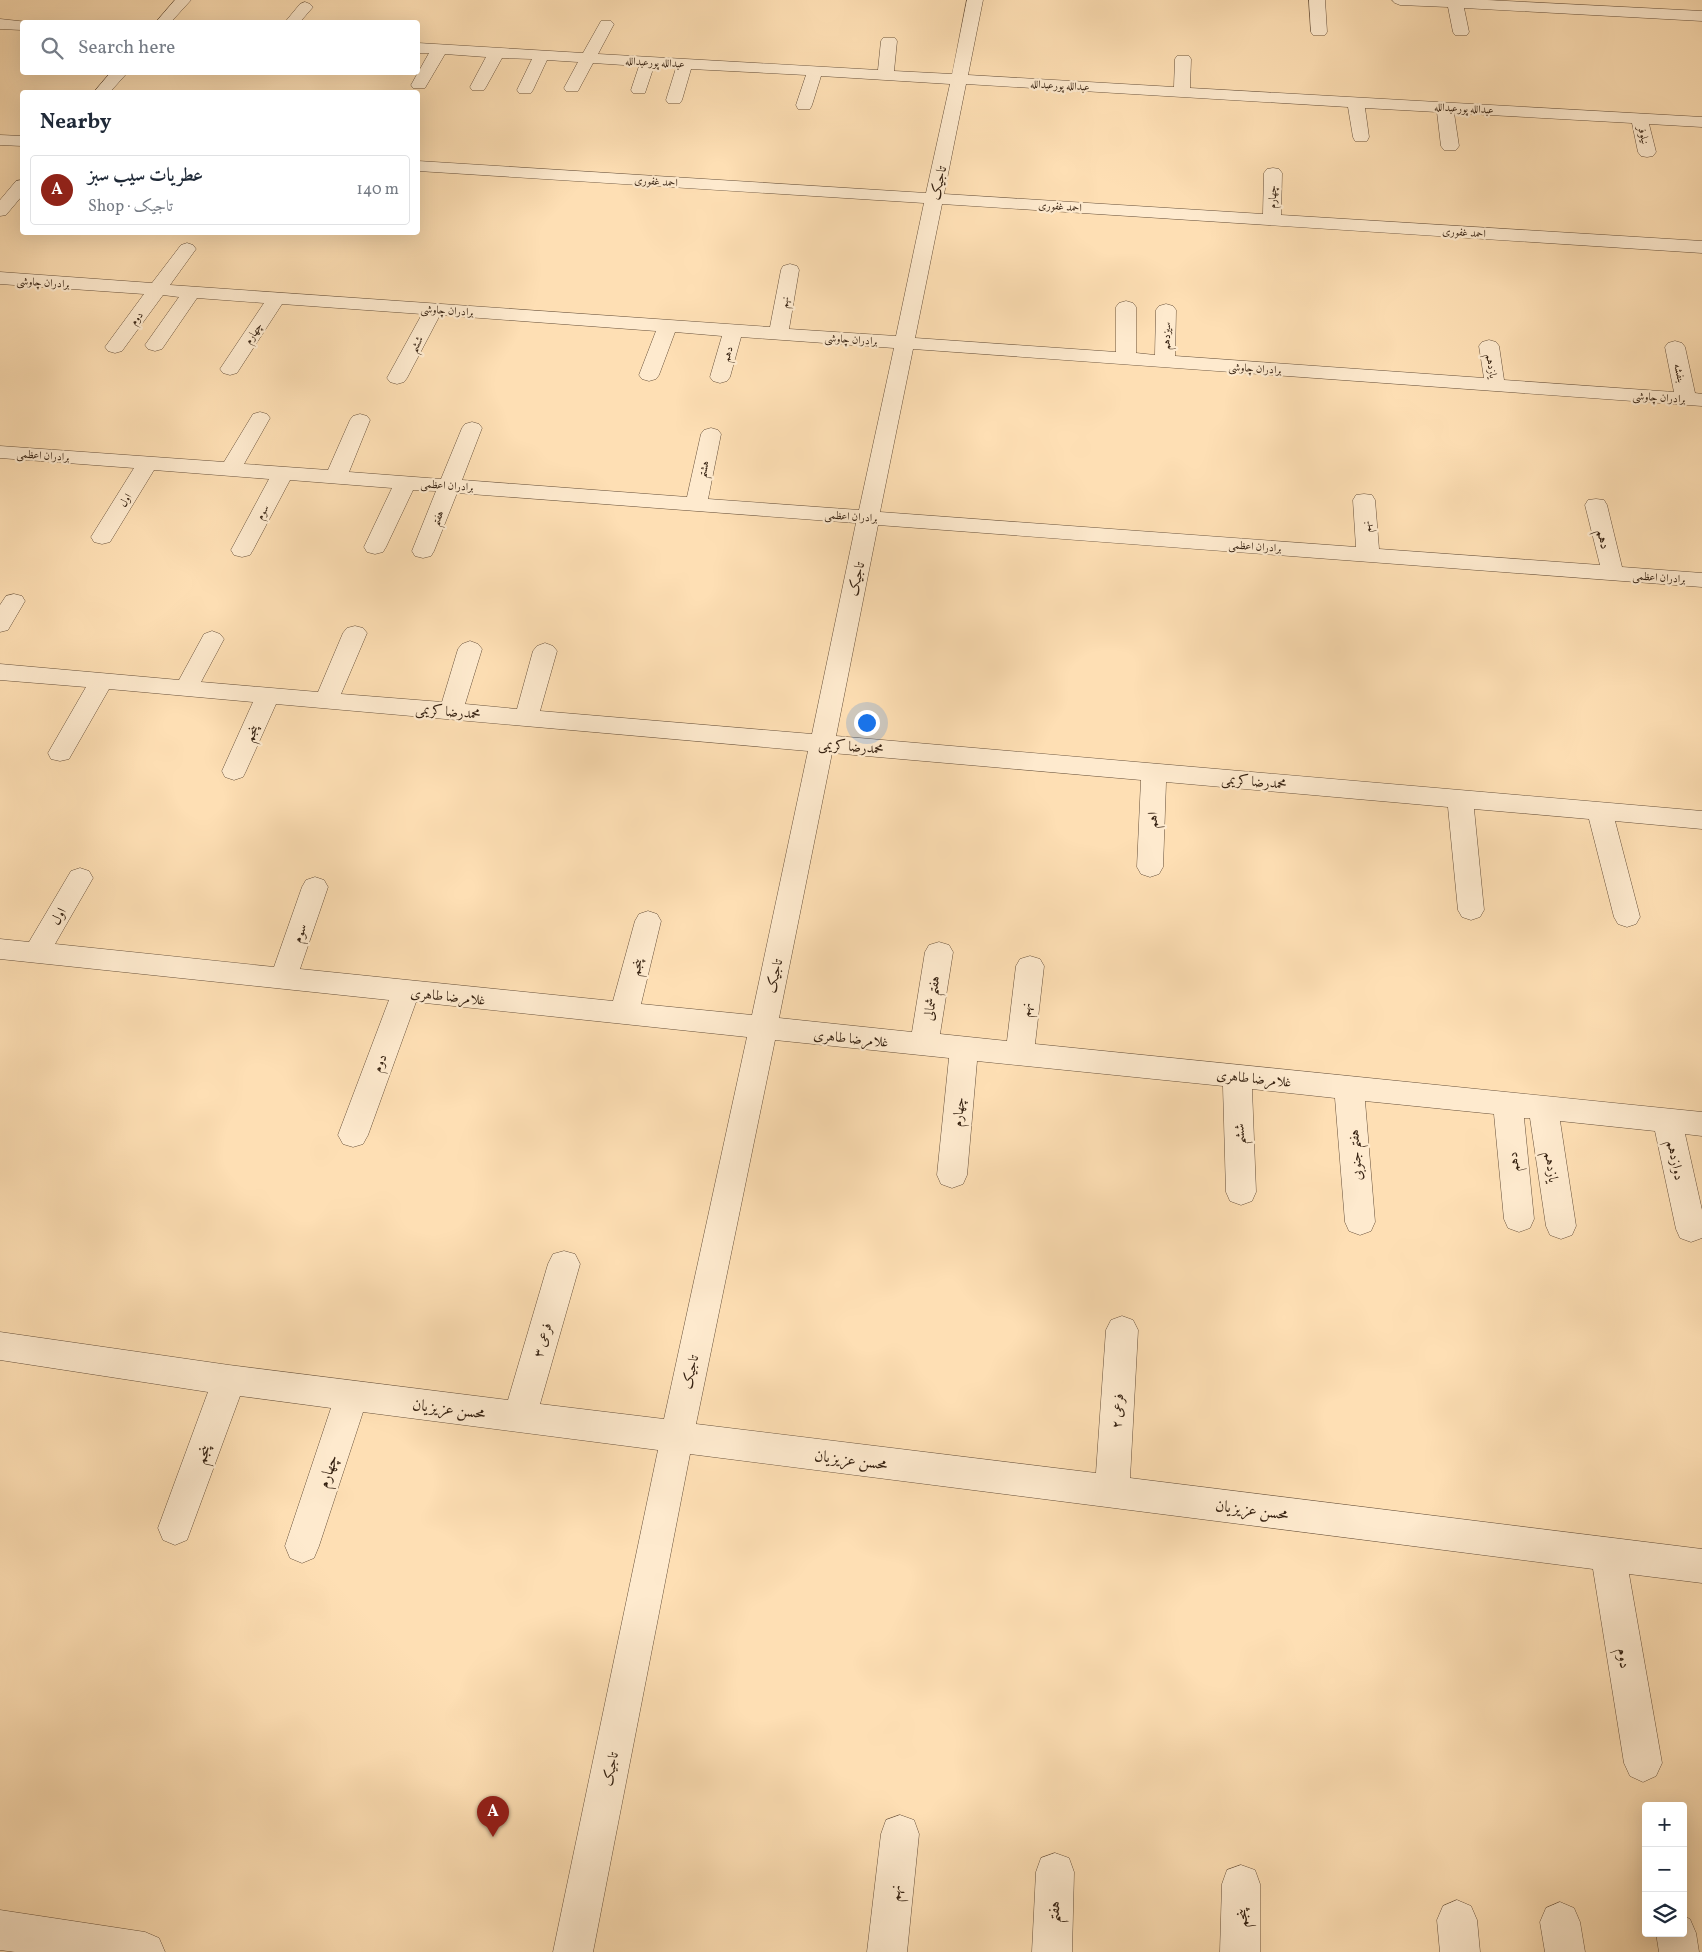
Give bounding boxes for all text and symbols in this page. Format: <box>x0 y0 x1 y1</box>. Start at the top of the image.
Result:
search box <box>20 20 420 75</box>
icon: search <box>38 34 66 62</box>
text: Search here <box>78 35 175 61</box>
street label: عبدالله پورعبدالله <box>625 54 685 73</box>
street label: عبدالله پورعبدالله <box>1030 77 1090 96</box>
street label: عبدالله پورعبدالله <box>1434 100 1494 119</box>
text: Nearby <box>40 108 111 137</box>
street label: نیلوفر <box>1633 124 1652 146</box>
text: عطریات سیب سبز <box>88 163 203 189</box>
street label: تاجیک <box>927 164 952 202</box>
street label: احمد غفوری <box>634 173 678 192</box>
text: A <box>51 179 63 201</box>
text: 140 m <box>357 179 399 201</box>
street label: چهارم <box>1266 185 1282 209</box>
text: Shop · تاجیک <box>88 196 173 218</box>
street label: احمد غفوری <box>1038 198 1082 217</box>
street label: احمد غفوری <box>1442 224 1486 243</box>
street label: برادران چاوشی <box>16 274 70 293</box>
street label: نهم <box>777 295 796 310</box>
street label: برادران چاوشی <box>420 302 474 321</box>
street label: دوم <box>127 309 148 330</box>
street label: چهارم <box>242 320 268 348</box>
street label: سیزدهم <box>1160 322 1177 350</box>
street label: برادران چاوشی <box>824 331 878 350</box>
street label: ششم <box>407 334 430 357</box>
street label: دهم <box>719 345 740 364</box>
street label: یازدهم <box>1479 353 1500 381</box>
street label: برادران چاوشی <box>1228 360 1282 379</box>
street label: بنفشه <box>1669 362 1688 385</box>
street label: برادران چاوشی <box>1632 389 1686 408</box>
street label: برادران اعظمی <box>16 447 70 466</box>
street label: هشتم <box>695 459 716 480</box>
street label: برادران اعظمی <box>420 477 474 496</box>
street label: اول <box>116 491 136 510</box>
street label: سوم <box>253 503 274 523</box>
street label: برادران اعظمی <box>824 508 878 527</box>
street label: هفتم <box>429 509 450 529</box>
street label: نهم <box>1360 520 1377 533</box>
street label: دهم <box>1588 527 1614 552</box>
street label: برادران اعظمی <box>1228 538 1282 557</box>
street label: تاجیک <box>845 560 870 598</box>
street label: برادران اعظمی <box>1632 569 1686 588</box>
street label: محمدرضا کریمی <box>414 700 481 725</box>
your location <box>854 710 880 736</box>
street label: پنجم <box>240 720 268 746</box>
street label: محمدرضا کریمی <box>817 735 884 760</box>
street label: محمدرضا کریمی <box>1220 770 1287 795</box>
street label: اهم <box>1144 811 1166 829</box>
street label: اول <box>47 905 72 929</box>
street label: سوم <box>288 921 314 946</box>
street label: پنجم <box>626 955 652 979</box>
street label: تاجیک <box>763 957 788 995</box>
street label: هفتم شمالی <box>920 974 948 1023</box>
street label: غلامرضا طاهری <box>409 984 486 1011</box>
street label: نهم <box>1016 1002 1040 1019</box>
street label: غلامرضا طاهری <box>812 1026 889 1053</box>
street label: دوم <box>368 1052 394 1076</box>
street label: غلامرضا طاهری <box>1215 1066 1292 1093</box>
street label: چهارم <box>949 1096 972 1128</box>
street label: ششم <box>1231 1123 1253 1145</box>
street label: هفتم جنوبی <box>1345 1129 1371 1181</box>
street label: دوازدهم <box>1658 1139 1688 1183</box>
street label: یازدهم <box>1536 1150 1562 1186</box>
street label: دهم <box>1504 1151 1528 1173</box>
street label: فرعی ۳ <box>529 1321 557 1360</box>
street label: تاجیک <box>679 1353 704 1391</box>
street label: فرعی ۲ <box>1108 1393 1129 1429</box>
street label: محسن عزیزیان <box>411 1395 487 1425</box>
street label: پنجم <box>190 1441 221 1468</box>
street label: محسن عزیزیان <box>813 1446 889 1476</box>
street label: چهارم <box>313 1452 347 1492</box>
street label: محسن عزیزیان <box>1214 1496 1290 1526</box>
street label: دوم <box>1609 1646 1636 1671</box>
street label: تاجیک <box>599 1750 624 1788</box>
pin: A <box>477 1796 509 1837</box>
map controls <box>1642 1802 1687 1937</box>
button: + <box>1642 1802 1687 1847</box>
button: − <box>1642 1847 1687 1892</box>
street label: نهم <box>884 1884 911 1903</box>
button: layers <box>1642 1892 1687 1937</box>
street label: هفتم <box>1044 1901 1070 1924</box>
street label: پنجم <box>1232 1907 1257 1928</box>

